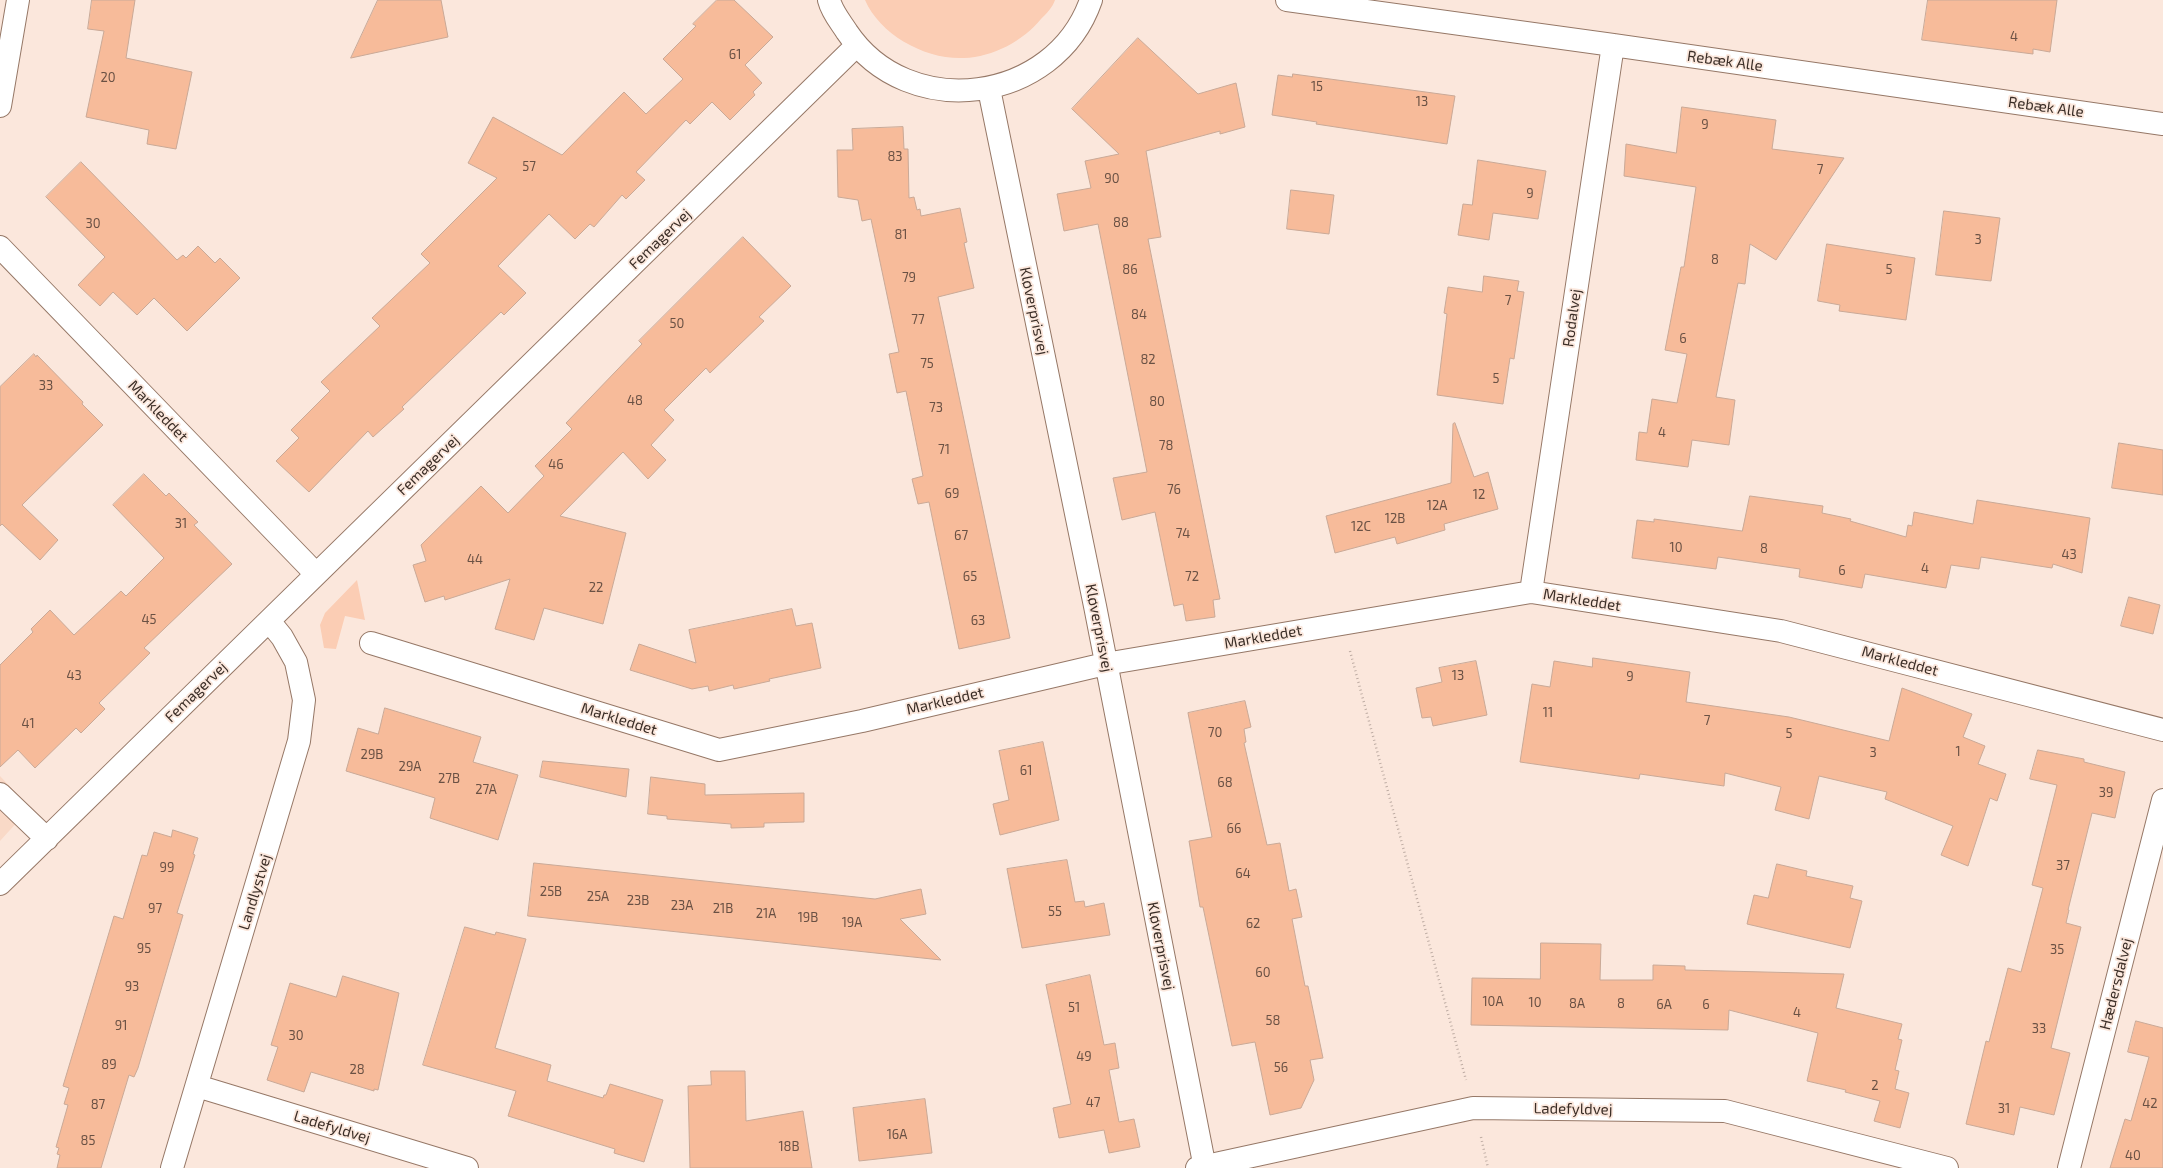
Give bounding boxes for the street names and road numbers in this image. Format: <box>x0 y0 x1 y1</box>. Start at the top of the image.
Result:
street label: Rebæk Alle <box>1686 47 1764 75</box>
street label: Rebæk Alle <box>2007 93 2085 121</box>
street label: Femagervej <box>625 205 695 273</box>
street label: Kløverprisvej <box>1016 265 1052 357</box>
street label: Rodalvej <box>1559 288 1585 348</box>
street label: Markleddet <box>124 377 192 445</box>
street label: Femagervej <box>393 431 463 499</box>
street label: Kløverprisvej <box>1082 582 1116 674</box>
street label: Markleddet <box>1542 585 1622 615</box>
street label: Markleddet <box>1223 621 1303 653</box>
street label: Markleddet <box>1860 642 1940 680</box>
street label: Femagervej <box>161 658 231 726</box>
street label: Markleddet <box>905 683 985 719</box>
street label: Markleddet <box>579 699 659 739</box>
street label: Landlystvej <box>235 852 275 932</box>
street label: Kløverprisvej <box>1144 900 1178 992</box>
street label: Hædersdalvej <box>2096 936 2136 1032</box>
street label: Ladefyldvej <box>1533 1099 1613 1119</box>
street label: Ladefyldvej <box>292 1107 372 1147</box>

